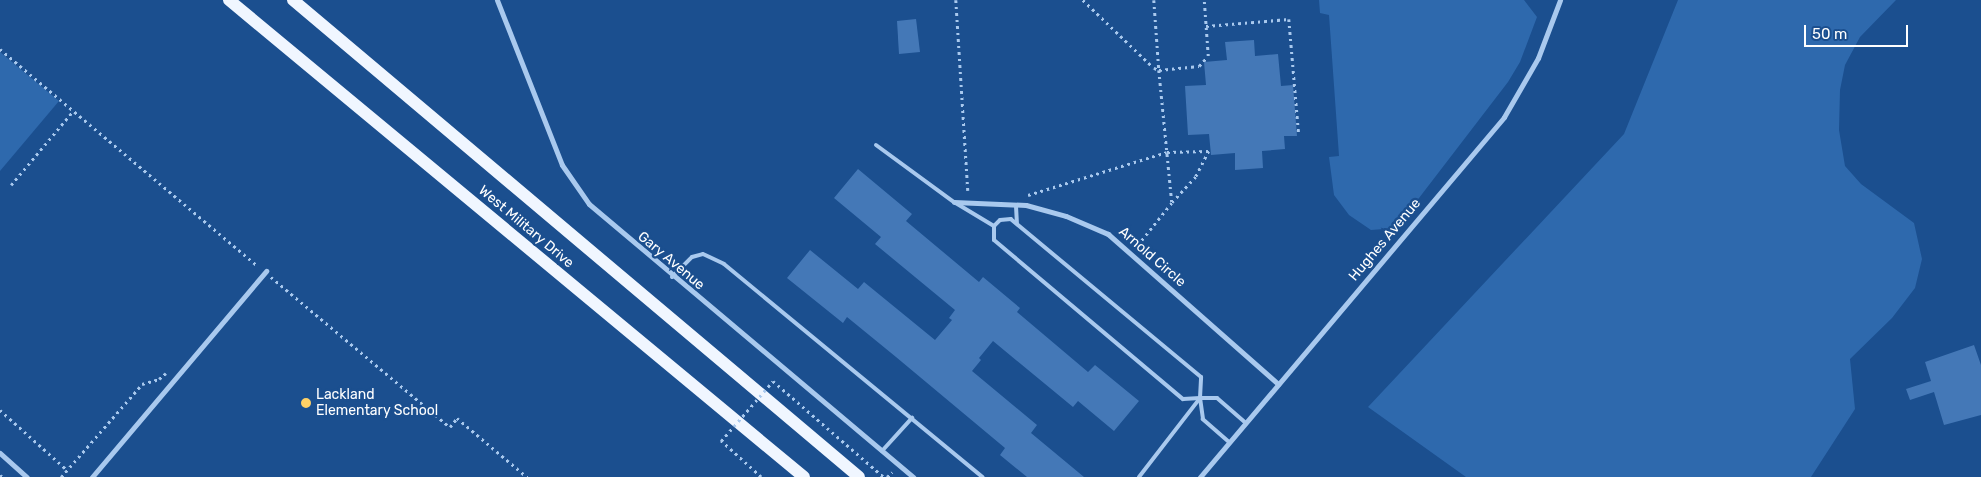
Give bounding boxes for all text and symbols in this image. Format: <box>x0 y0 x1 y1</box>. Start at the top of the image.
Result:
scale bar <box>1806 15 1910 47</box>
text: 50 m <box>1812 25 1847 43</box>
street label: West Military Drive <box>475 182 577 272</box>
street label: Hughes Avenue <box>1346 195 1424 285</box>
street label: Arnold Circle <box>1115 223 1189 291</box>
street label: Gary Avenue <box>634 228 708 294</box>
place label: Lackland Elementary School <box>316 387 439 420</box>
marker: Lackland Elementary School <box>300 397 312 409</box>

